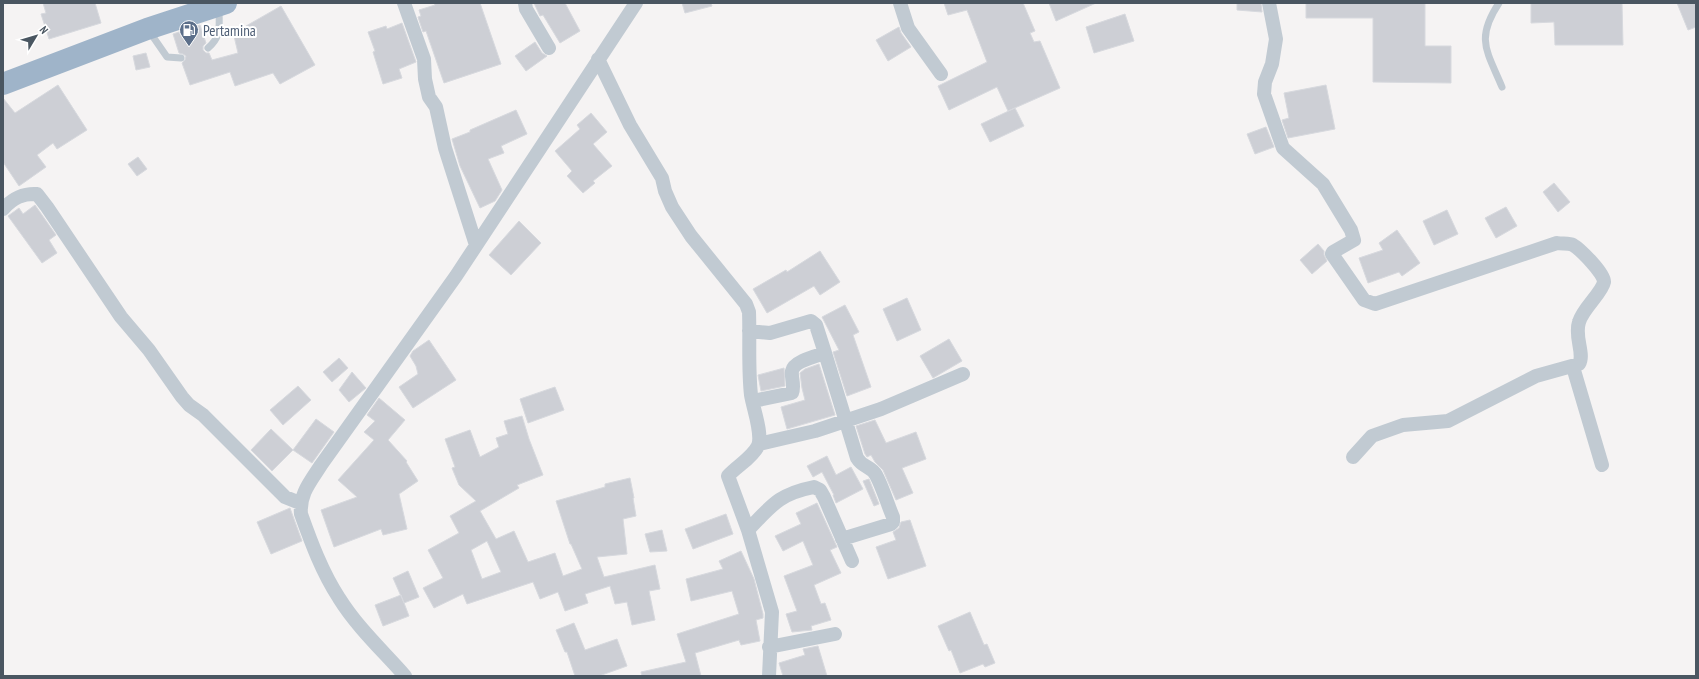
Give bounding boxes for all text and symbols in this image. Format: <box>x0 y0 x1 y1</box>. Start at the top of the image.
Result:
north arrow <box>16 16 56 56</box>
fuel station icon: Pertamina <box>178 19 200 47</box>
place label: Pertamina <box>203 21 256 40</box>
text: N <box>37 23 51 37</box>

